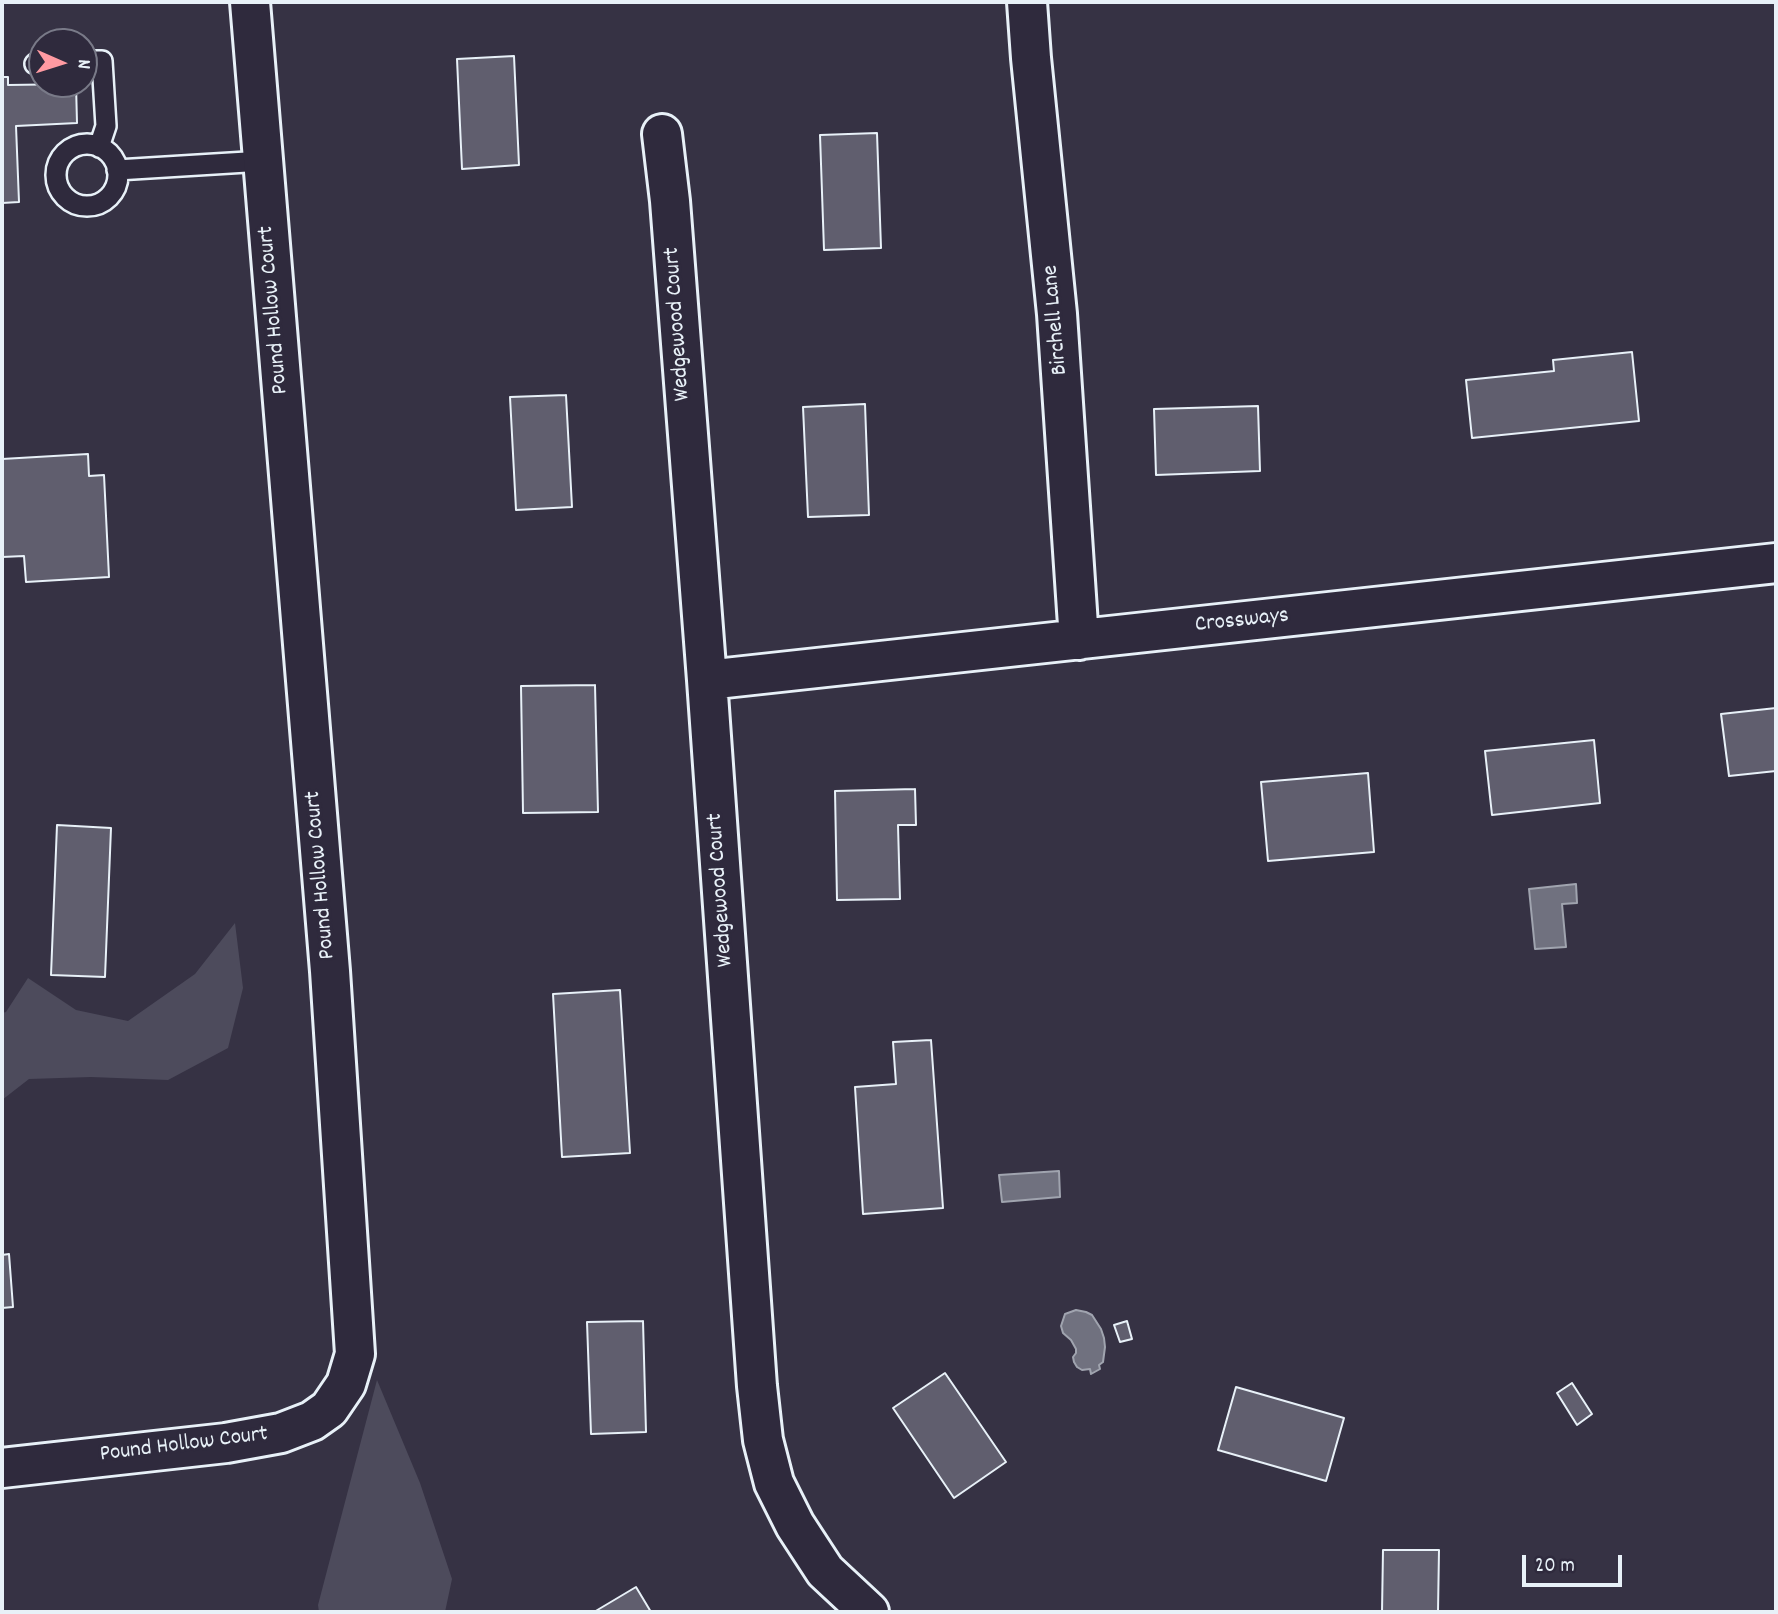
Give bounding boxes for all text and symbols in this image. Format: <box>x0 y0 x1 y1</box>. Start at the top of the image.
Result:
north arrow <box>28 28 98 98</box>
text: N <box>69 59 96 69</box>
street label: Pound Hollow Court <box>254 225 296 395</box>
street label: Wedgewood Court <box>660 246 698 402</box>
street label: Birchell Lane <box>1038 264 1076 376</box>
street label: Crossways <box>1194 603 1290 641</box>
street label: Pound Hollow Court <box>301 790 343 960</box>
street label: Wedgewood Court <box>703 812 741 968</box>
street label: Pound Hollow Court <box>98 1422 270 1470</box>
scale bar <box>1526 1540 1626 1584</box>
text: 20 m <box>1535 1552 1575 1582</box>

